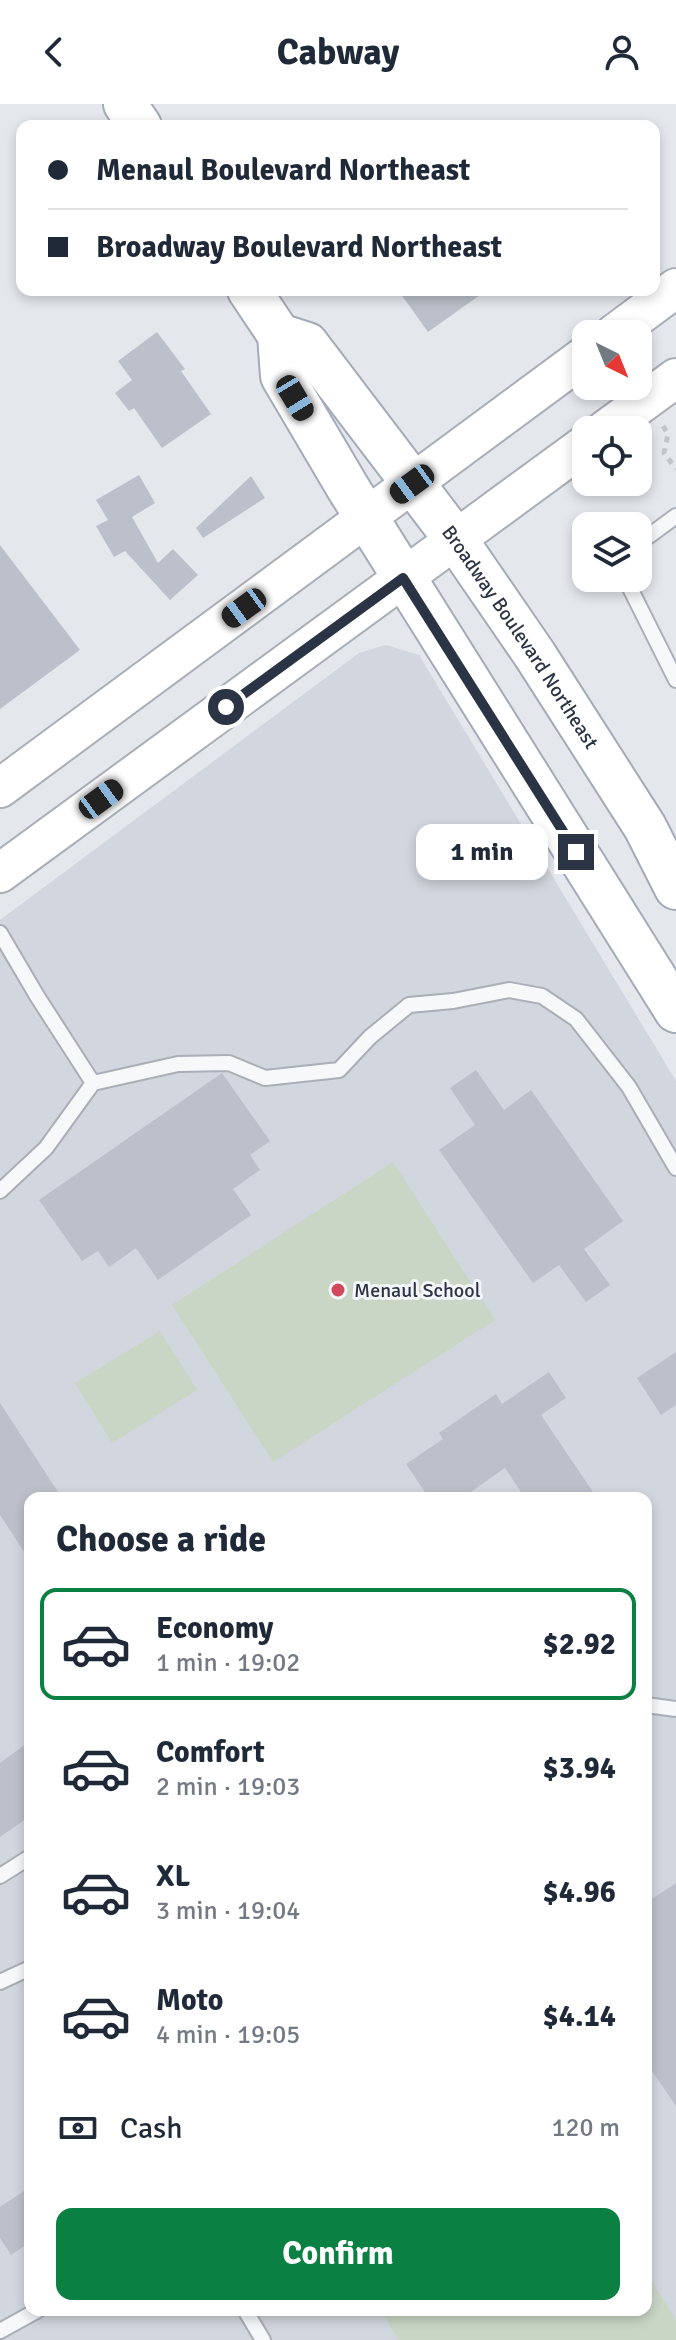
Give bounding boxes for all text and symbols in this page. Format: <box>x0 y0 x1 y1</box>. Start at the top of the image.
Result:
icon: back <box>32 30 76 74</box>
text: Cabway <box>277 30 399 75</box>
icon: person <box>600 30 644 74</box>
text: Menaul Boulevard Northeast <box>96 152 470 189</box>
text: Broadway Boulevard Northeast <box>96 229 502 266</box>
north arrow <box>572 320 652 400</box>
map controls <box>572 320 652 592</box>
car <box>272 371 318 425</box>
button: locate <box>572 416 652 496</box>
car <box>386 460 438 508</box>
button: layers <box>572 512 652 592</box>
street label: Broadway Boulevard Northeast <box>437 520 604 753</box>
car <box>218 584 270 632</box>
route start <box>208 689 244 725</box>
car <box>75 775 127 823</box>
callout: 1 min <box>416 824 548 880</box>
route end <box>558 834 594 870</box>
text: 1 min <box>451 836 513 868</box>
place label: Menaul School <box>354 1278 481 1303</box>
marker: Menaul School <box>329 1281 347 1299</box>
text: Choose a ride <box>56 1517 266 1562</box>
icon: car <box>60 1608 132 1680</box>
text: Economy <box>156 1610 273 1647</box>
text: $2.92 <box>543 1626 616 1663</box>
text: 1 min · 19:02 <box>156 1647 300 1679</box>
icon: car <box>60 1732 132 1804</box>
text: Comfort <box>156 1734 265 1771</box>
text: $3.94 <box>543 1750 616 1787</box>
text: 2 min · 19:03 <box>156 1771 300 1803</box>
icon: car <box>60 1856 132 1928</box>
text: XL <box>156 1858 190 1895</box>
text: $4.96 <box>543 1874 616 1911</box>
text: 3 min · 19:04 <box>156 1895 300 1927</box>
icon: car <box>60 1980 132 2052</box>
text: Moto <box>156 1982 223 2019</box>
text: $4.14 <box>543 1998 616 2035</box>
text: 4 min · 19:05 <box>156 2019 300 2051</box>
icon: cash <box>56 2106 100 2150</box>
text: Cash <box>120 2110 183 2147</box>
text: 120 m <box>551 2112 620 2144</box>
button: Confirm <box>56 2208 620 2300</box>

